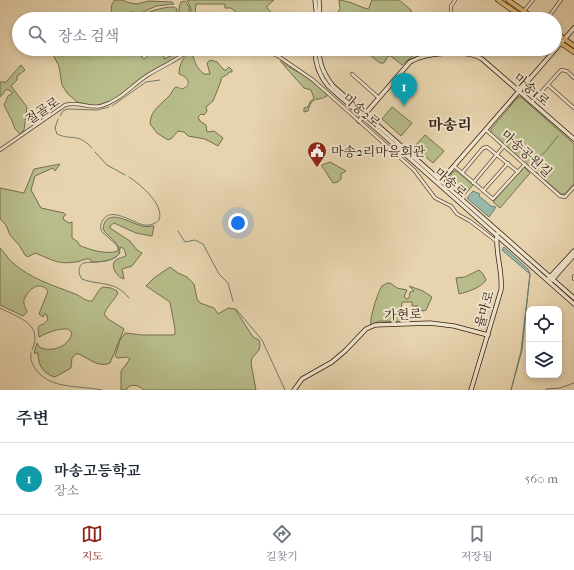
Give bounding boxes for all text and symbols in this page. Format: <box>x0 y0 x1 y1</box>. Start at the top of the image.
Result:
search box <box>12 12 562 56</box>
icon: search <box>26 23 48 45</box>
text: 장소 검색 <box>58 27 119 45</box>
street label: 마송1로 <box>511 70 553 109</box>
pin: 1 <box>391 73 417 106</box>
street label: 마송2로 <box>340 90 384 131</box>
street label: 절골로 <box>22 93 62 127</box>
district label: 마송리 <box>428 116 472 134</box>
street label: 마송공원길 <box>498 127 555 180</box>
public building icon: 마송2리마을회관 <box>306 140 328 168</box>
place label: 마송2리마을회관 <box>331 144 426 159</box>
street label: 마송로 <box>432 164 470 201</box>
your location <box>228 213 248 233</box>
street label: 율마로 <box>472 289 497 329</box>
street label: 가현로 <box>384 306 423 323</box>
map controls <box>526 306 562 378</box>
button: locate <box>526 306 562 342</box>
button: layers <box>526 342 562 378</box>
text: 주변 <box>16 408 49 428</box>
text: 마송고등학교 <box>54 462 141 480</box>
text: 1 <box>27 471 31 486</box>
text: 560 m <box>525 471 558 486</box>
text: 장소 <box>54 483 79 498</box>
tab: 지도 <box>81 523 103 563</box>
tab: 길찾기 <box>266 523 298 563</box>
tab: 저장됨 <box>461 523 493 563</box>

